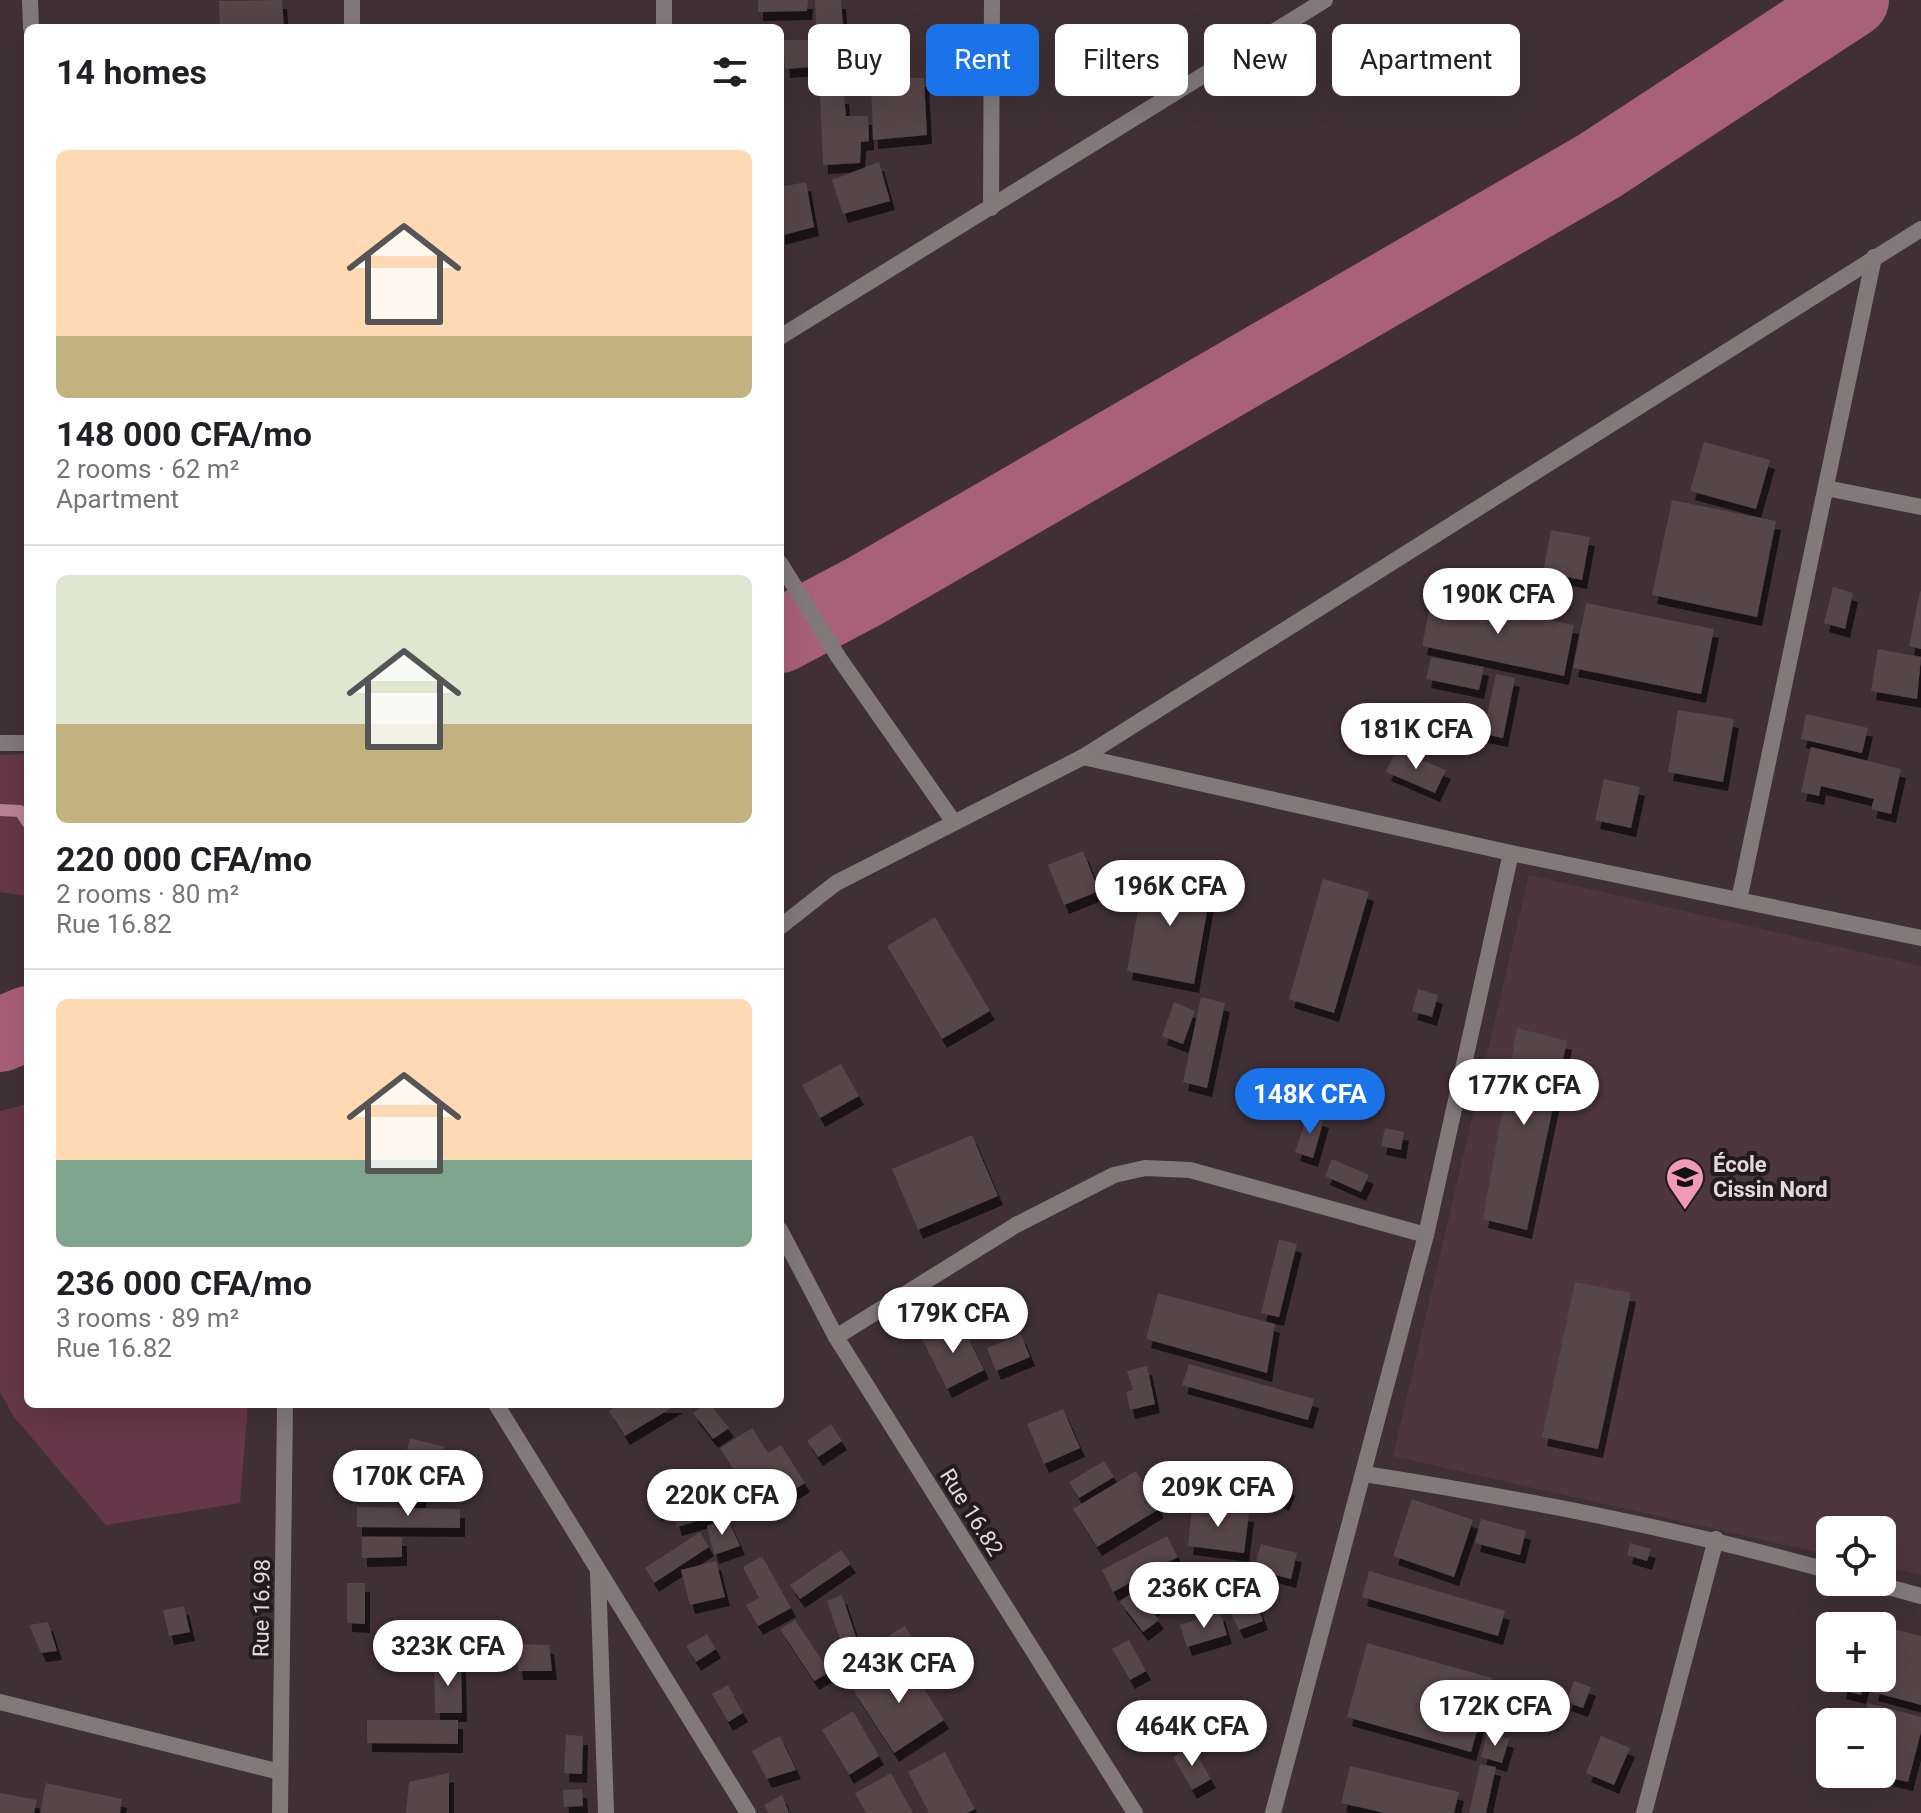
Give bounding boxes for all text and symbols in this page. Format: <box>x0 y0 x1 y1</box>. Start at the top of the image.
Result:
chip: Buy <box>808 24 910 96</box>
chip: Rent <box>926 24 1039 96</box>
chip: Filters <box>1055 24 1188 96</box>
chip: New <box>1204 24 1316 96</box>
chip: Apartment <box>1332 24 1520 96</box>
icon: filters <box>708 50 752 94</box>
text: 14 homes <box>56 52 207 92</box>
icon: home <box>332 202 476 346</box>
text: 148 000 CFA/mo <box>56 414 312 454</box>
text: 2 rooms · 62 m² <box>56 454 239 484</box>
text: Apartment <box>56 484 179 514</box>
pin: 190K CFA <box>1415 568 1581 636</box>
text: 190K CFA <box>1441 579 1555 609</box>
icon: home <box>332 627 476 771</box>
pin: 181K CFA <box>1333 703 1499 771</box>
text: 181K CFA <box>1359 714 1473 744</box>
text: 220 000 CFA/mo <box>56 839 312 879</box>
pin: 196K CFA <box>1087 860 1253 928</box>
text: 196K CFA <box>1113 871 1227 901</box>
text: 2 rooms · 80 m² <box>56 879 239 909</box>
text: Rue 16.82 <box>56 909 172 939</box>
icon: home <box>332 1051 476 1195</box>
pin: 177K CFA <box>1441 1059 1607 1127</box>
pin: 148K CFA <box>1227 1068 1393 1136</box>
text: 177K CFA <box>1467 1070 1581 1100</box>
text: 148K CFA <box>1253 1079 1367 1109</box>
place label: École Cissin Nord <box>1713 1152 1828 1202</box>
school or university icon: École Cissin Nord <box>1664 1156 1706 1211</box>
text: 236 000 CFA/mo <box>56 1263 312 1303</box>
pin: 179K CFA <box>870 1287 1036 1355</box>
text: 179K CFA <box>896 1298 1010 1328</box>
text: 3 rooms · 89 m² <box>56 1303 239 1333</box>
text: Rue 16.82 <box>56 1333 172 1363</box>
pin: 170K CFA <box>325 1450 491 1518</box>
text: 170K CFA <box>351 1461 465 1491</box>
pin: 209K CFA <box>1135 1461 1301 1529</box>
street label: Rue 16.82 <box>935 1464 1008 1560</box>
pin: 220K CFA <box>639 1469 805 1537</box>
text: 209K CFA <box>1161 1472 1275 1502</box>
text: 220K CFA <box>665 1480 779 1510</box>
map controls <box>1816 1516 1896 1788</box>
button: locate <box>1816 1516 1896 1596</box>
street label: Rue 16.98 <box>248 1559 275 1657</box>
pin: 236K CFA <box>1121 1562 1287 1630</box>
text: 236K CFA <box>1147 1573 1261 1603</box>
button: + <box>1816 1612 1896 1692</box>
pin: 323K CFA <box>365 1620 531 1688</box>
text: 323K CFA <box>391 1631 505 1661</box>
pin: 243K CFA <box>816 1637 982 1705</box>
text: 243K CFA <box>842 1648 956 1678</box>
pin: 172K CFA <box>1412 1680 1578 1748</box>
text: 172K CFA <box>1438 1691 1552 1721</box>
pin: 464K CFA <box>1109 1700 1275 1768</box>
button: − <box>1816 1708 1896 1788</box>
text: 464K CFA <box>1135 1711 1249 1741</box>

